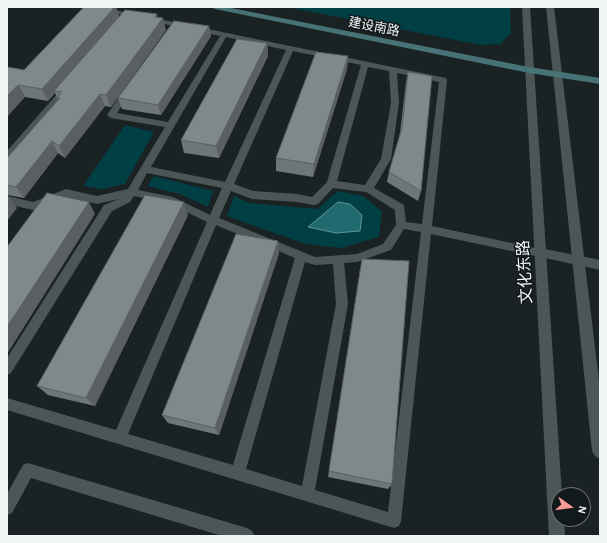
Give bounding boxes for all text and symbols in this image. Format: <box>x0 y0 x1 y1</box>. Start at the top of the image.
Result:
street label: 建设南路 <box>347 14 401 40</box>
street label: 文化东路 <box>514 240 536 304</box>
north arrow <box>551 487 591 527</box>
text: N <box>576 505 588 515</box>

